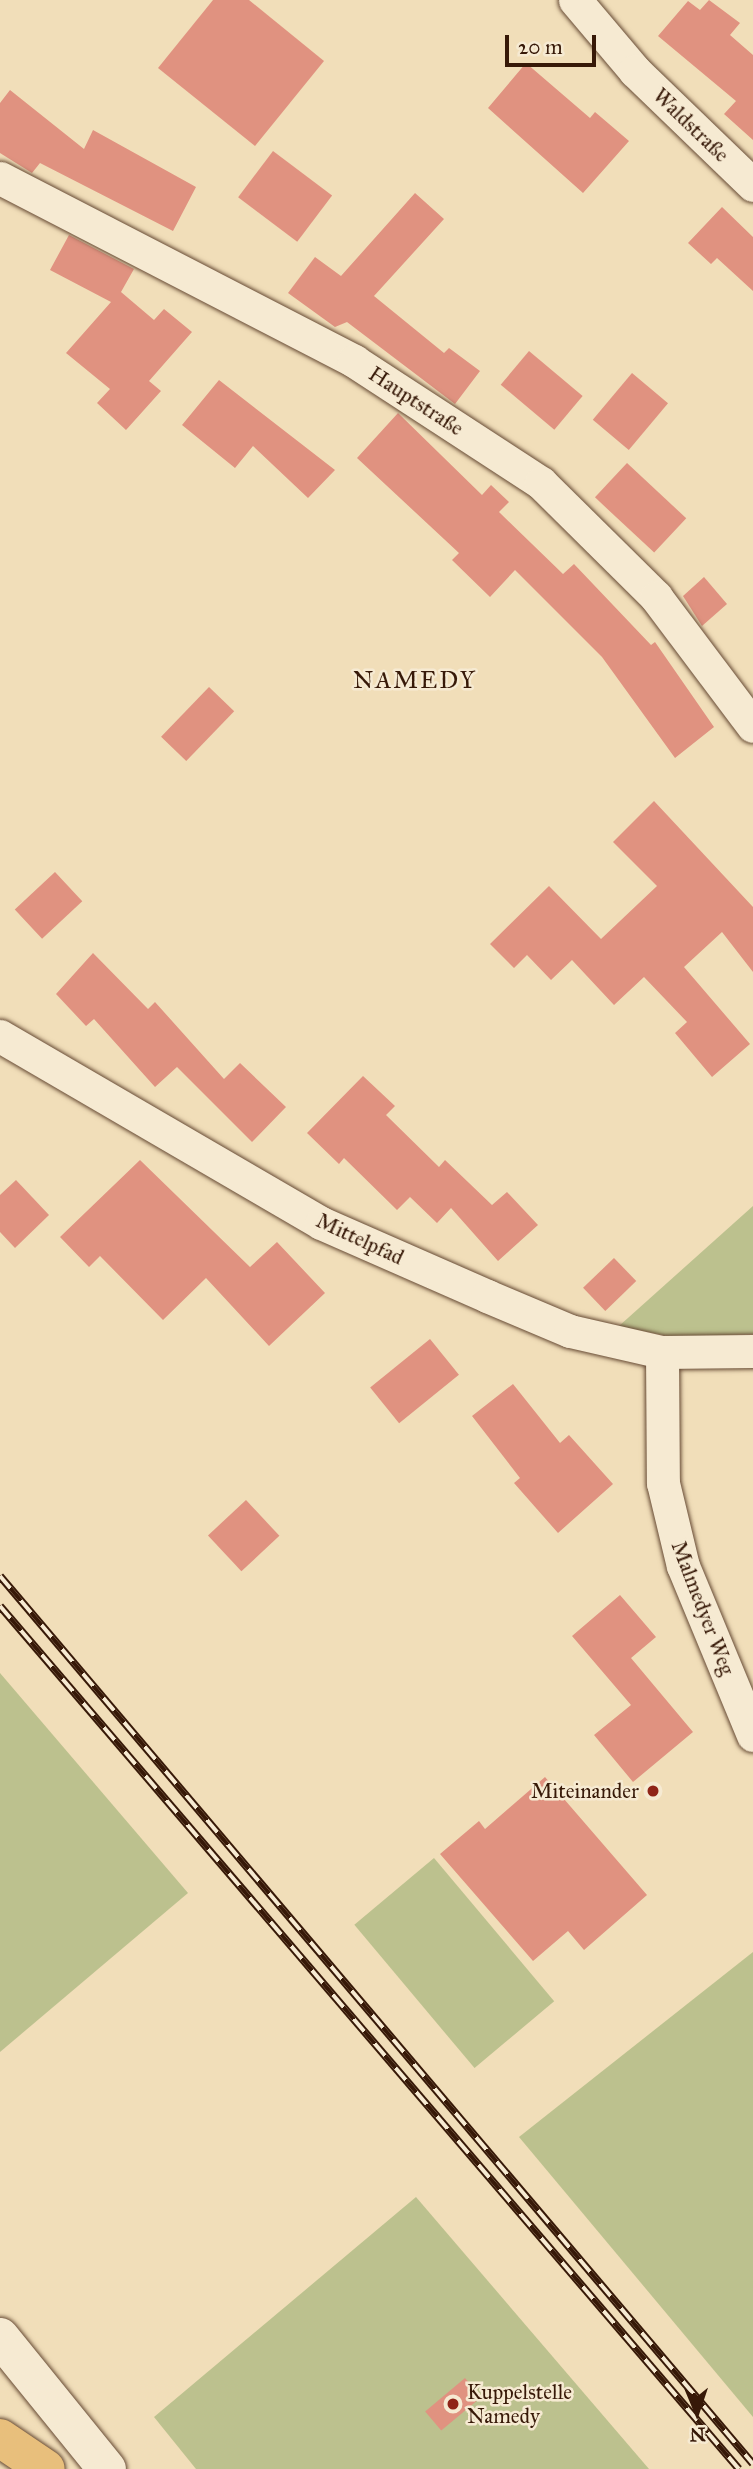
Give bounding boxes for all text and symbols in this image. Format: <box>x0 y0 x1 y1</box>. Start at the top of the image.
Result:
scale bar <box>508 21 599 65</box>
text: 20 m <box>518 34 563 60</box>
street label: Waldstraße <box>648 83 734 167</box>
street label: Hauptstraße <box>364 361 468 441</box>
district label: NAMEDY <box>354 667 476 695</box>
street label: Mittelpfad <box>312 1208 408 1270</box>
street label: Malmedyer Weg <box>666 1538 740 1678</box>
place label: Miteinander <box>531 1778 639 1804</box>
marker: Miteinander <box>645 1783 661 1799</box>
north arrow <box>662 2378 732 2448</box>
place label: Kuppelstelle Namedy <box>467 2379 572 2429</box>
marker: Kuppelstelle Namedy <box>445 2396 461 2412</box>
text: N <box>689 2423 706 2446</box>

